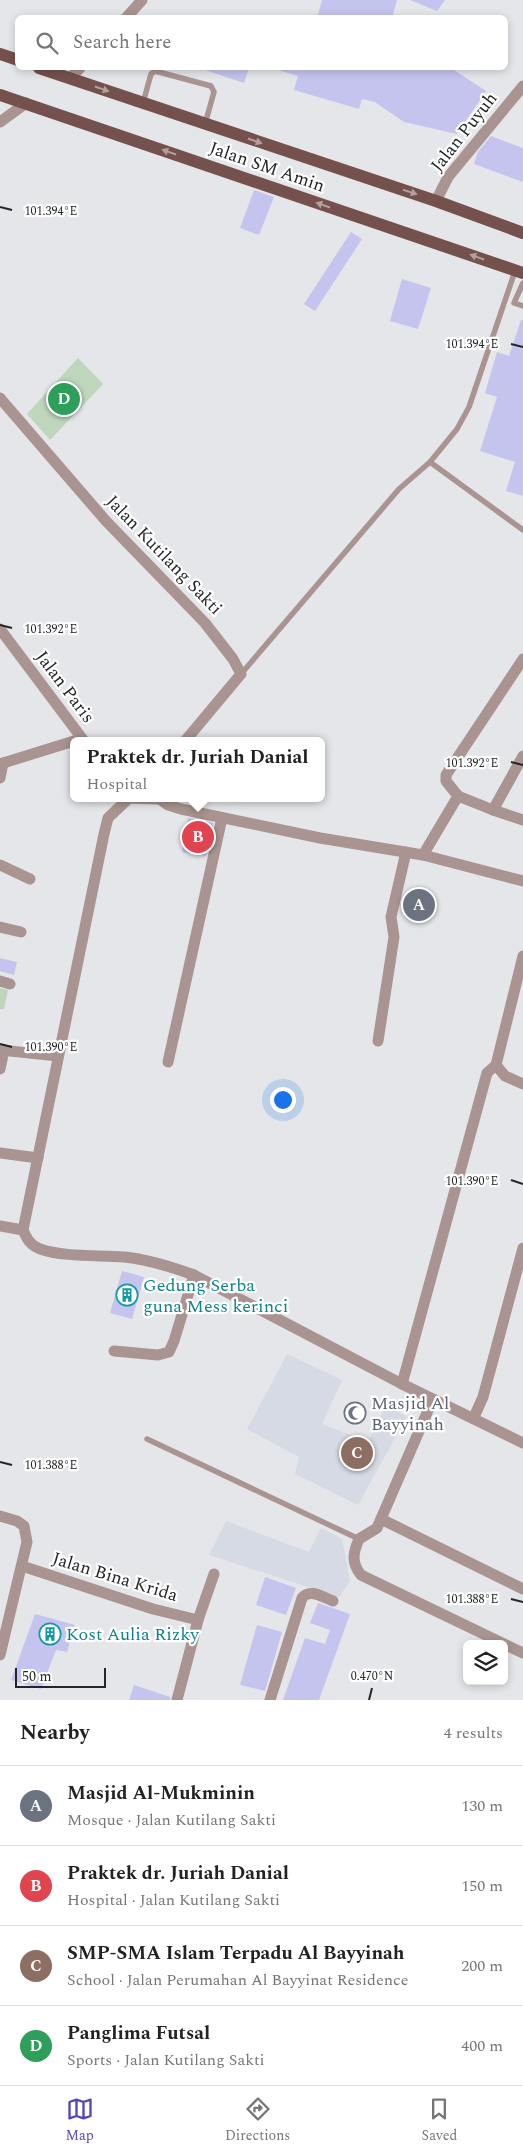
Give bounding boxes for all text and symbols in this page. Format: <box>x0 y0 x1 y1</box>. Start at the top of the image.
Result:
search box <box>15 15 508 70</box>
text: Search here <box>73 28 172 57</box>
icon: search <box>33 29 61 57</box>
one-way arrow <box>94 86 109 93</box>
street label: Jalan Puyuh <box>424 86 504 178</box>
street label: Jalan SM Amin <box>206 135 328 199</box>
one-way arrow <box>248 138 263 145</box>
one-way arrow <box>162 148 177 155</box>
one-way arrow <box>402 189 417 197</box>
one-way arrow <box>315 201 330 209</box>
text: 101.394°E <box>25 202 77 221</box>
one-way arrow <box>469 253 484 261</box>
text: 101.394°E <box>446 335 498 354</box>
pin: D <box>48 380 80 418</box>
street label: Jalan Kutilang Sakti <box>99 489 229 621</box>
text: 101.392°E <box>25 620 77 639</box>
street label: Jalan Paris <box>29 645 101 729</box>
popup <box>70 737 325 802</box>
text: Praktek dr. Juriah Danial <box>87 743 308 772</box>
text: 101.392°E <box>446 754 498 773</box>
text: Hospital <box>87 772 147 796</box>
pin: B <box>182 818 214 856</box>
pin: A <box>403 886 435 924</box>
text: 101.390°E <box>25 1038 77 1057</box>
your location <box>270 1087 296 1113</box>
text: 101.390°E <box>446 1172 498 1191</box>
place label: Gedung Serba guna Mess kerinci <box>143 1272 288 1320</box>
building icon: Gedung Serba guna Mess kerinci <box>115 1283 139 1307</box>
place label: Masjid Al Bayyinah <box>371 1390 449 1438</box>
mosque icon: Masjid Al Bayyinah <box>343 1401 367 1425</box>
pin: C <box>341 1434 373 1472</box>
text: 101.388°E <box>25 1456 77 1475</box>
street label: Jalan Bina Krida <box>49 1545 181 1609</box>
text: 101.388°E <box>446 1590 498 1609</box>
place label: Kost Aulia Rizky <box>66 1621 200 1648</box>
building icon: Kost Aulia Rizky <box>38 1622 62 1646</box>
map controls <box>463 1640 508 1685</box>
button: layers <box>463 1640 508 1685</box>
scale bar <box>15 1665 106 1688</box>
text: 50 m <box>22 1666 52 1687</box>
text: 0.470°N <box>351 1667 393 1686</box>
text: Nearby <box>20 1717 90 1749</box>
text: 4 results <box>444 1721 503 1745</box>
text: Masjid Al-Mukminin <box>67 1779 255 1808</box>
text: A <box>30 1794 42 1818</box>
text: 130 m <box>461 1794 503 1818</box>
text: Mosque · Jalan Kutilang Sakti <box>67 1808 276 1832</box>
text: Praktek dr. Juriah Danial <box>67 1859 289 1888</box>
text: B <box>30 1874 42 1898</box>
text: 150 m <box>461 1874 503 1898</box>
text: Hospital · Jalan Kutilang Sakti <box>67 1888 280 1912</box>
text: SMP-SMA Islam Terpadu Al Bayyinah <box>67 1939 405 1968</box>
text: C <box>30 1954 42 1978</box>
text: 200 m <box>461 1954 503 1978</box>
text: School · Jalan Perumahan Al Bayyinat Residence <box>67 1968 409 1992</box>
text: Panglima Futsal <box>67 2019 210 2048</box>
text: D <box>30 2034 42 2058</box>
text: 400 m <box>461 2034 503 2058</box>
text: Sports · Jalan Kutilang Sakti <box>67 2048 265 2072</box>
tab: Map <box>66 2095 94 2146</box>
tab: Directions <box>225 2095 290 2146</box>
tab: Saved <box>422 2095 457 2146</box>

